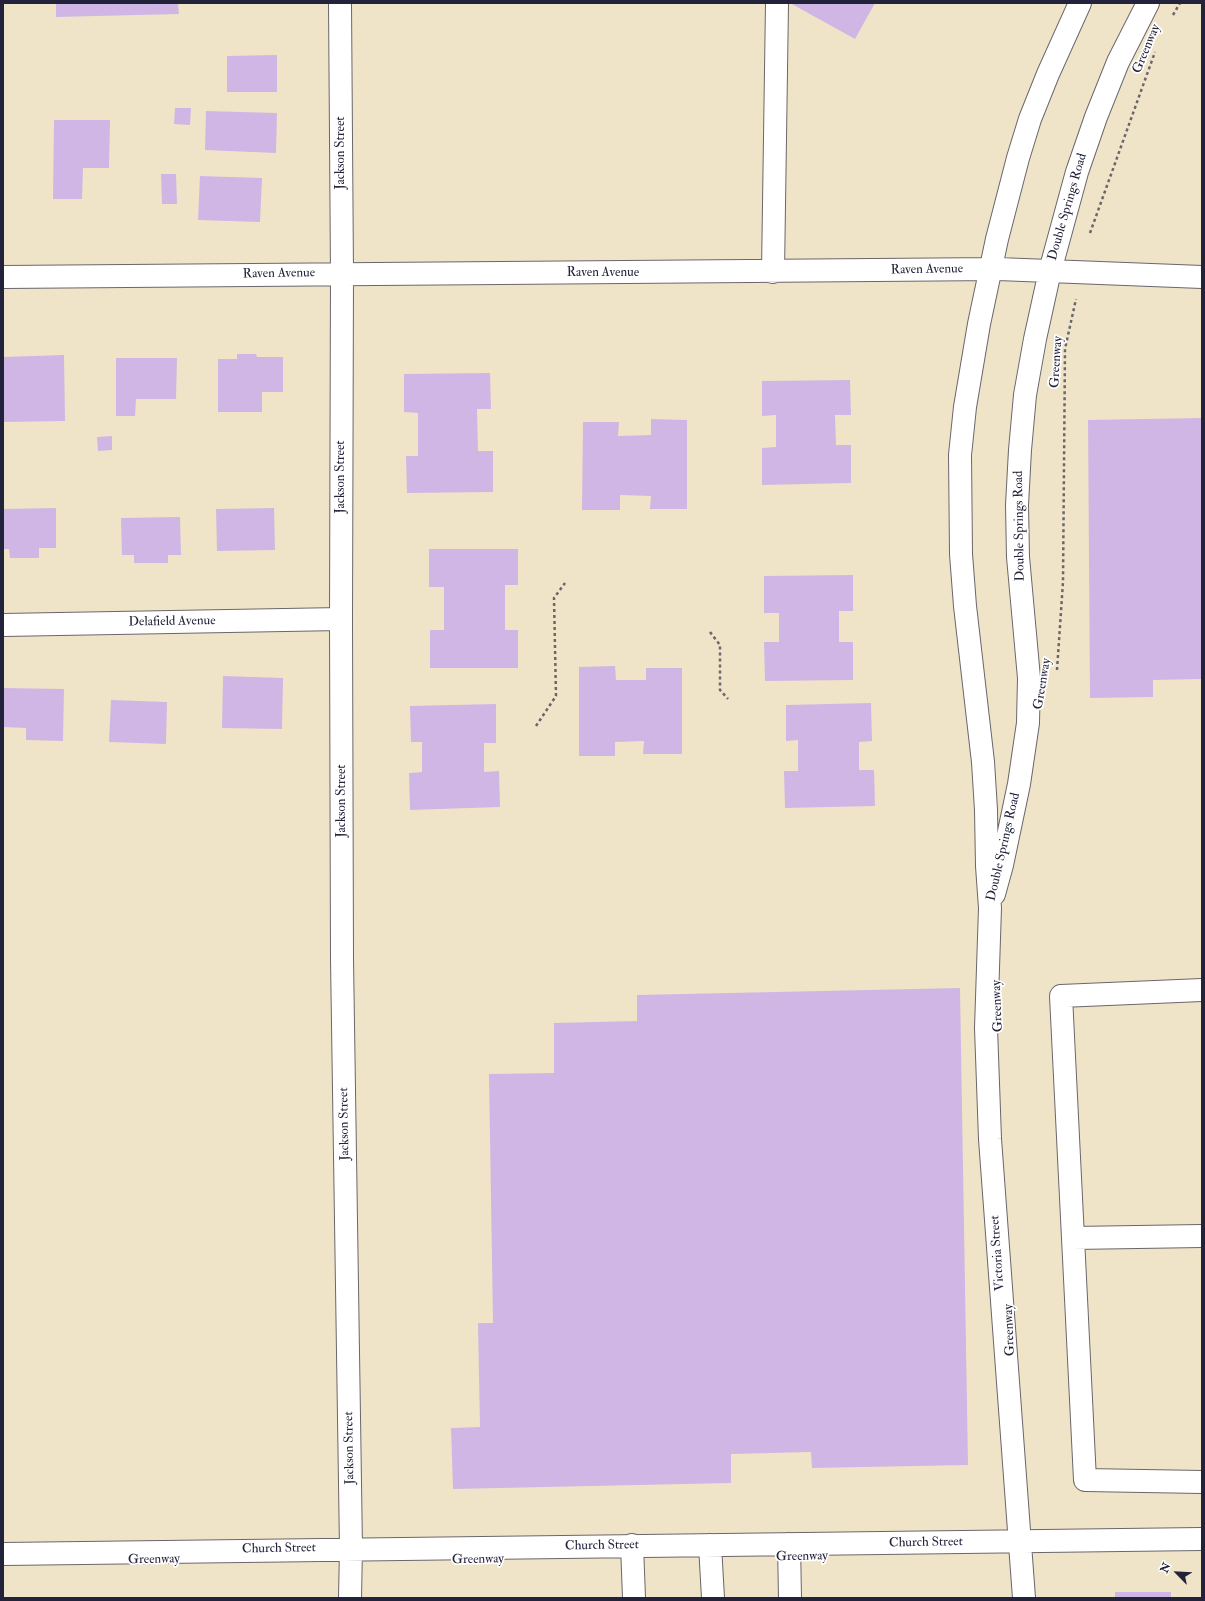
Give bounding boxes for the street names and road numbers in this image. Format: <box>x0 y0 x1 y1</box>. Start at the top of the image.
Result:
street label: Greenway <box>1130 22 1164 76</box>
street label: Jackson Street <box>333 116 349 190</box>
street label: Double Springs Road <box>1045 152 1091 262</box>
street label: Raven Avenue <box>891 262 963 278</box>
street label: Raven Avenue <box>567 265 639 281</box>
street label: Raven Avenue <box>243 266 315 282</box>
street label: Greenway <box>1047 335 1067 389</box>
street label: Jackson Street <box>333 440 349 514</box>
street label: Double Springs Road <box>1011 470 1029 582</box>
street label: Delafield Avenue <box>128 613 216 631</box>
street label: Greenway <box>1031 657 1055 711</box>
street label: Jackson Street <box>334 764 350 838</box>
street label: Double Springs Road <box>984 791 1024 903</box>
street label: Greenway <box>989 980 1007 1032</box>
street label: Jackson Street <box>337 1087 353 1161</box>
street label: Victoria Street <box>988 1215 1008 1291</box>
street label: Greenway <box>1001 1304 1019 1356</box>
street label: Jackson Street <box>342 1411 358 1485</box>
street label: Church Street <box>889 1535 963 1551</box>
street label: Church Street <box>565 1538 639 1554</box>
street label: Church Street <box>242 1541 316 1557</box>
street label: Greenway <box>776 1549 828 1565</box>
street label: Greenway <box>128 1552 180 1568</box>
street label: Greenway <box>452 1552 504 1568</box>

